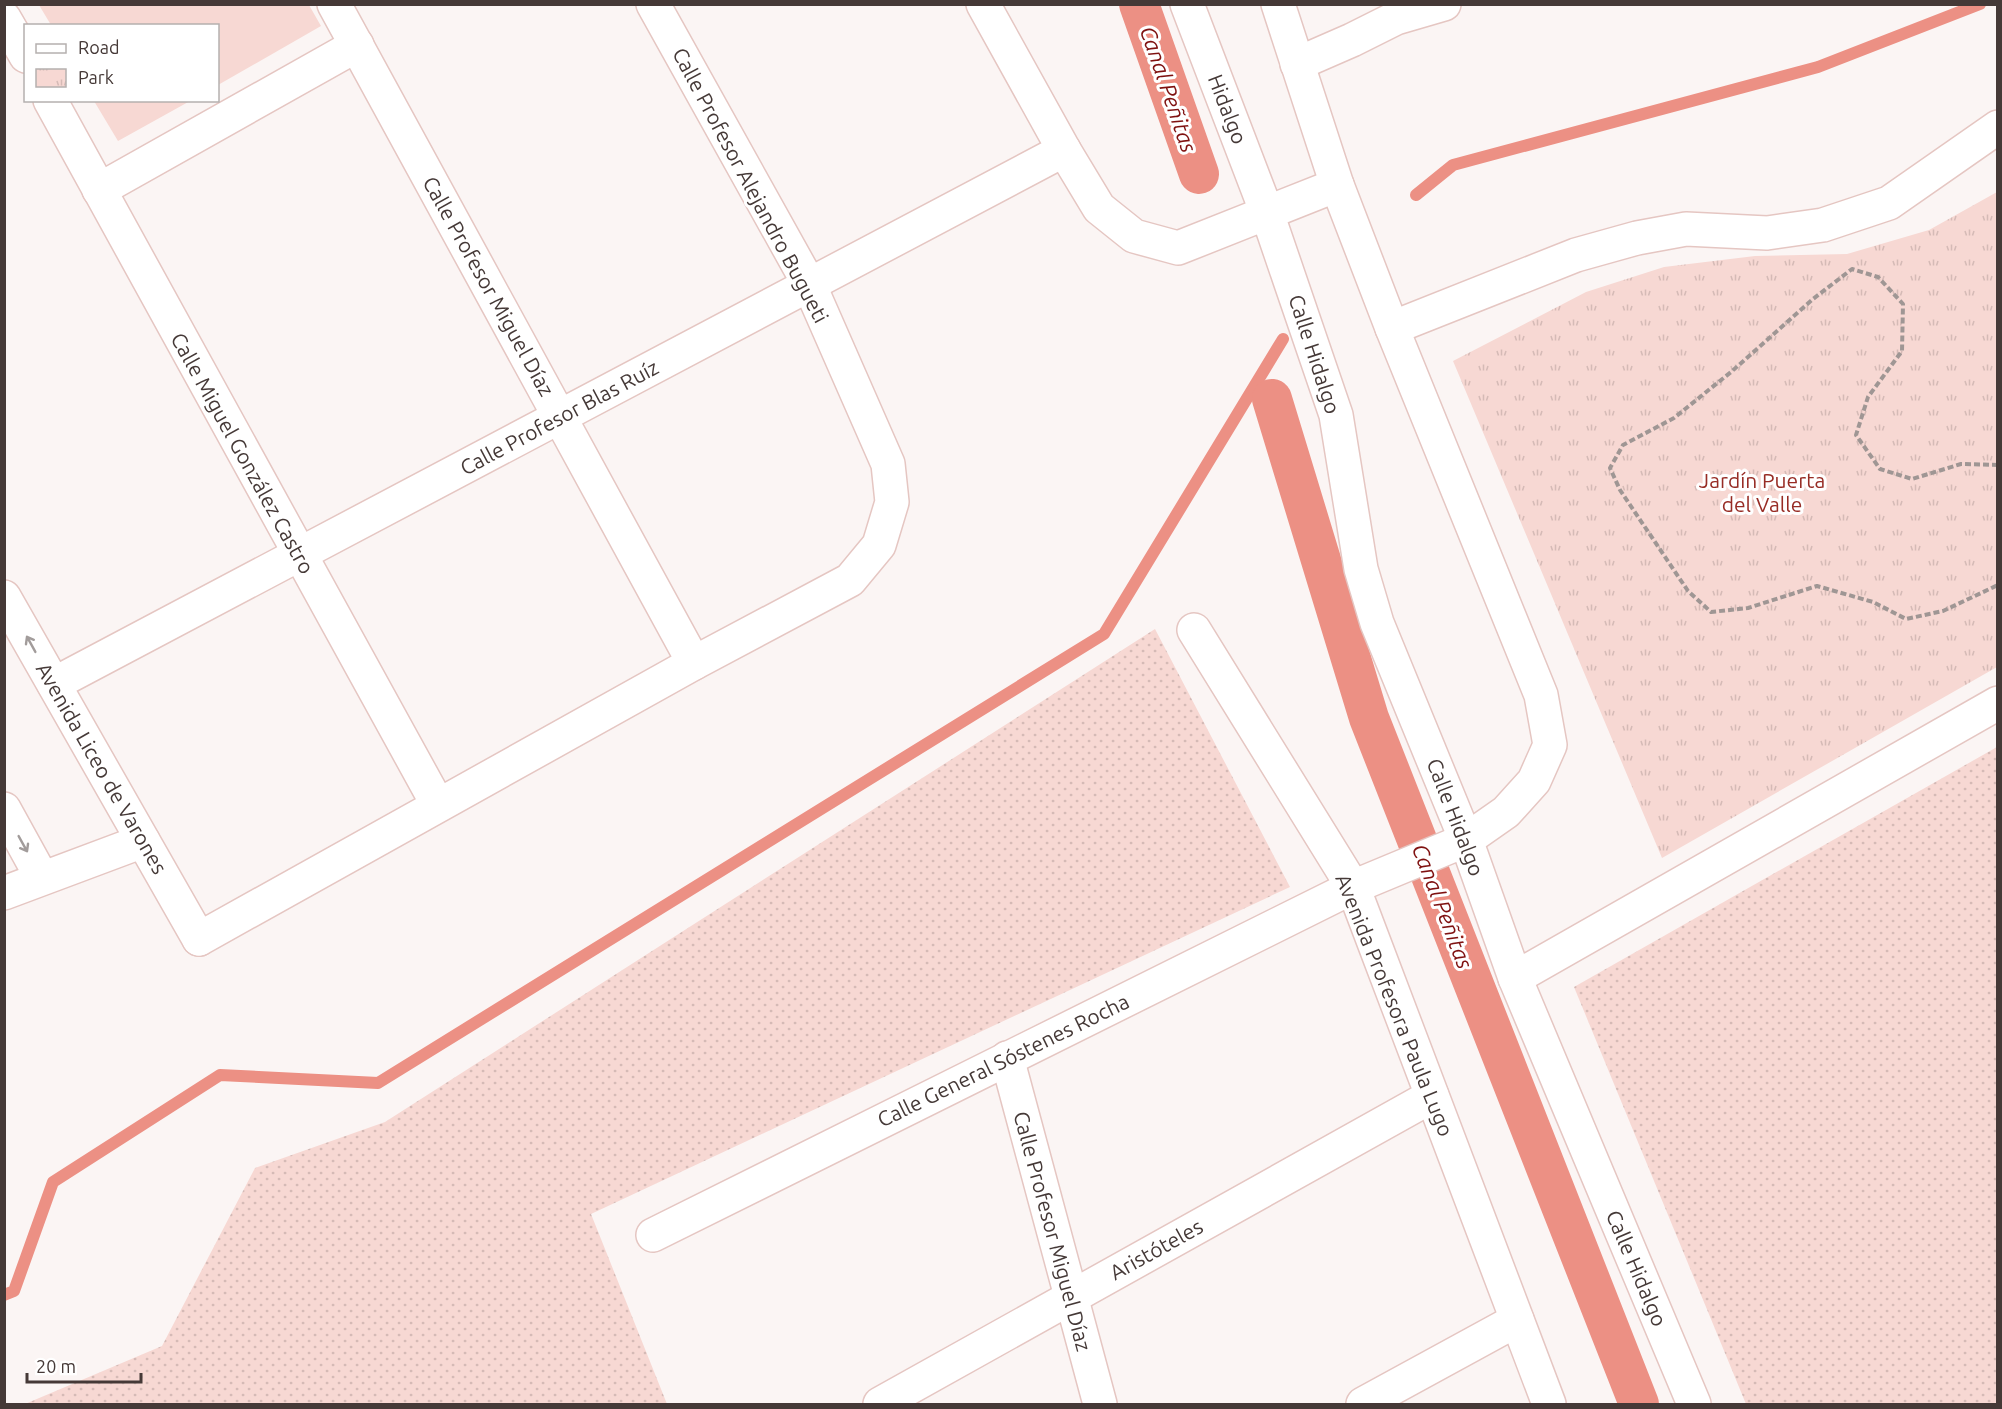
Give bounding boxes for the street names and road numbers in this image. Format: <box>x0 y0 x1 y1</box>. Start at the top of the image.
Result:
street label: Calle Profesor Alejandro Bugueti <box>668 43 834 327</box>
street label: Hidalgo <box>1204 71 1252 147</box>
street label: Calle Profesor Miguel Díaz <box>419 172 559 400</box>
street label: Calle Hidalgo <box>1284 291 1346 417</box>
street label: Calle Miguel González Castro <box>167 328 319 578</box>
street label: Calle Profesor Blas Ruíz <box>456 355 662 479</box>
street label: Avenida Liceo de Varones <box>32 658 172 878</box>
street label: Calle Hidalgo <box>1423 755 1489 879</box>
street label: Avenida Profesora Paula Lugo <box>1331 870 1459 1140</box>
street label: Calle General Sóstenes Rocha <box>873 989 1133 1131</box>
street label: Calle Profesor Miguel Díaz <box>1009 1108 1097 1354</box>
street label: Calle Hidalgo <box>1602 1206 1672 1330</box>
street label: Aristóteles <box>1105 1214 1207 1284</box>

